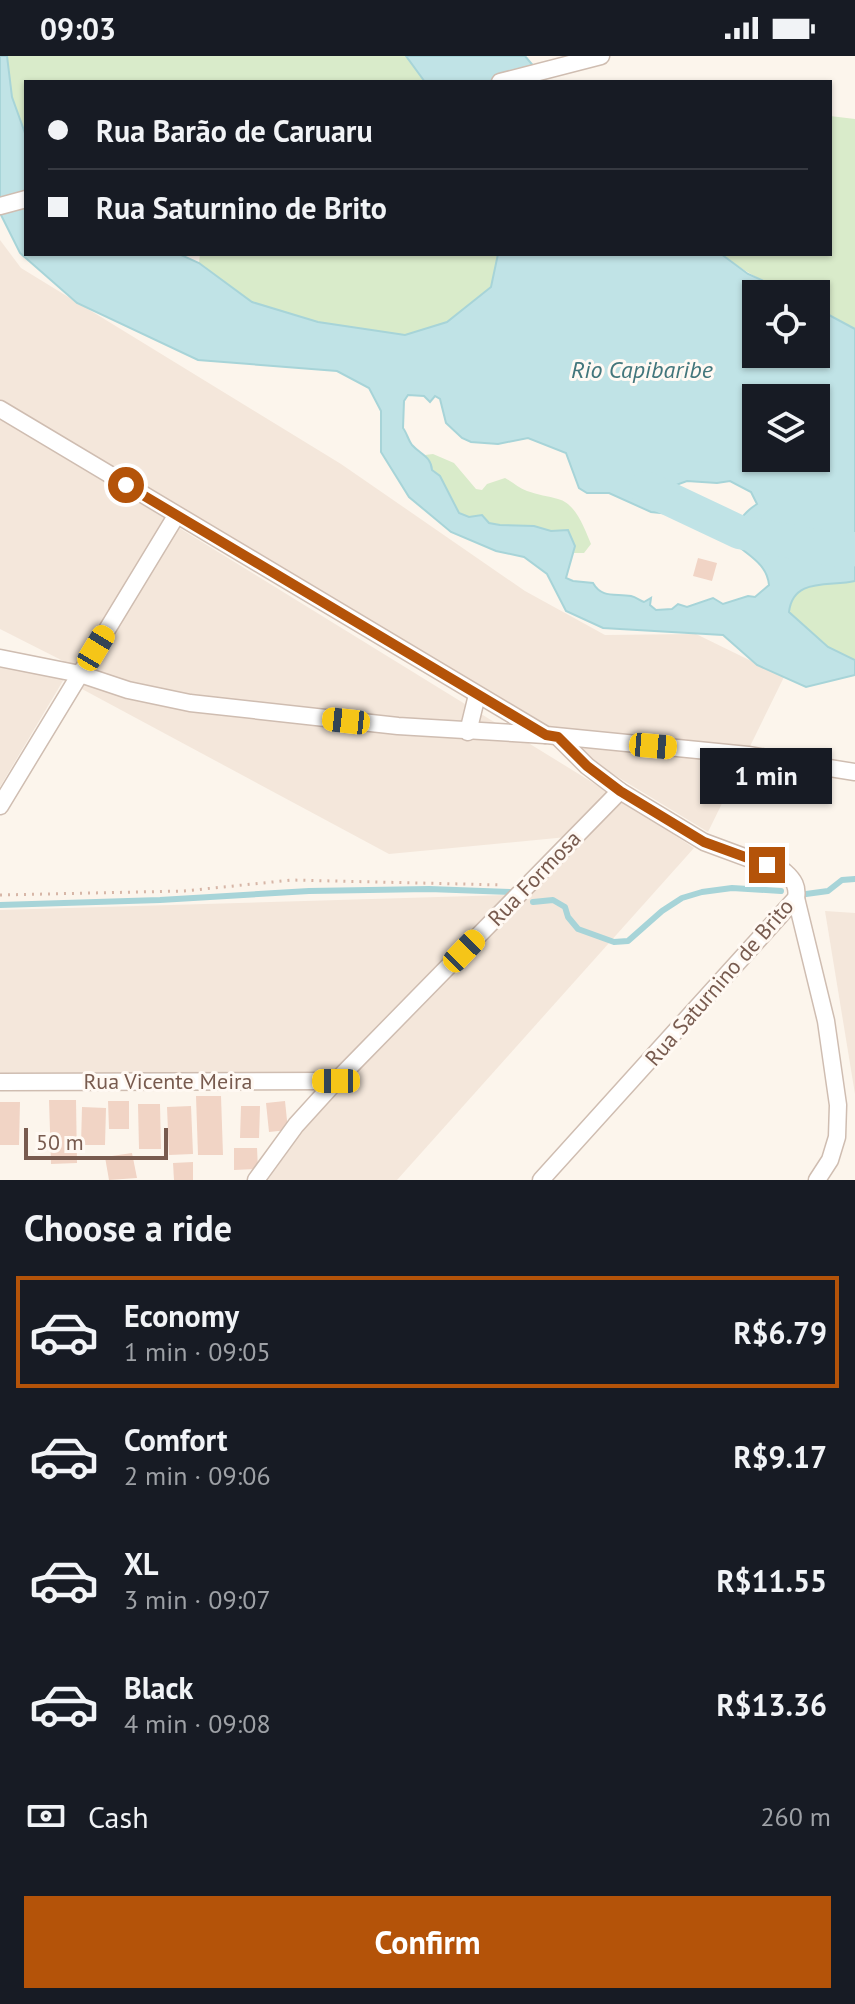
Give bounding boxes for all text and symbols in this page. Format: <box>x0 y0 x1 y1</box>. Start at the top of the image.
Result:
text: 09:03 <box>40 9 116 48</box>
text: Rua Barão de Caruaru <box>96 111 373 150</box>
text: Rua Saturnino de Brito <box>96 188 387 227</box>
map controls <box>742 280 830 472</box>
button: locate <box>742 280 830 368</box>
water label: Rio Capibaribe <box>571 354 713 385</box>
button: layers <box>742 384 830 472</box>
route start <box>108 467 144 503</box>
car <box>73 621 119 675</box>
car <box>321 707 371 735</box>
car <box>628 732 678 760</box>
callout: 1 min <box>701 749 833 805</box>
text: 1 min <box>734 759 798 792</box>
street label: Rua Formosa <box>482 824 586 932</box>
route end <box>749 847 785 883</box>
street label: Rua Saturnino de Brito <box>639 893 799 1071</box>
car <box>439 925 489 977</box>
street label: Rua Vicente Meira <box>83 1067 253 1095</box>
car <box>312 1069 360 1093</box>
scale bar <box>24 1124 168 1160</box>
text: 50 m <box>36 1128 84 1156</box>
text: Choose a ride <box>24 1204 232 1251</box>
icon: car <box>28 1296 100 1368</box>
text: Economy <box>124 1296 239 1335</box>
text: R$6.79 <box>734 1313 827 1352</box>
text: 1 min · 09:05 <box>124 1335 271 1368</box>
icon: car <box>28 1420 100 1492</box>
text: Comfort <box>124 1420 227 1459</box>
text: R$9.17 <box>734 1437 827 1476</box>
text: 2 min · 09:06 <box>124 1459 271 1492</box>
icon: car <box>28 1544 100 1616</box>
text: XL <box>124 1544 158 1583</box>
text: R$11.55 <box>717 1561 827 1600</box>
text: 3 min · 09:07 <box>124 1583 271 1616</box>
icon: car <box>28 1668 100 1740</box>
text: Black <box>124 1668 193 1707</box>
text: R$13.36 <box>717 1685 827 1724</box>
text: 4 min · 09:08 <box>124 1707 271 1740</box>
icon: cash <box>24 1794 68 1838</box>
text: Cash <box>88 1797 149 1836</box>
text: 260 m <box>760 1800 831 1833</box>
button: Confirm <box>24 1896 831 1988</box>

